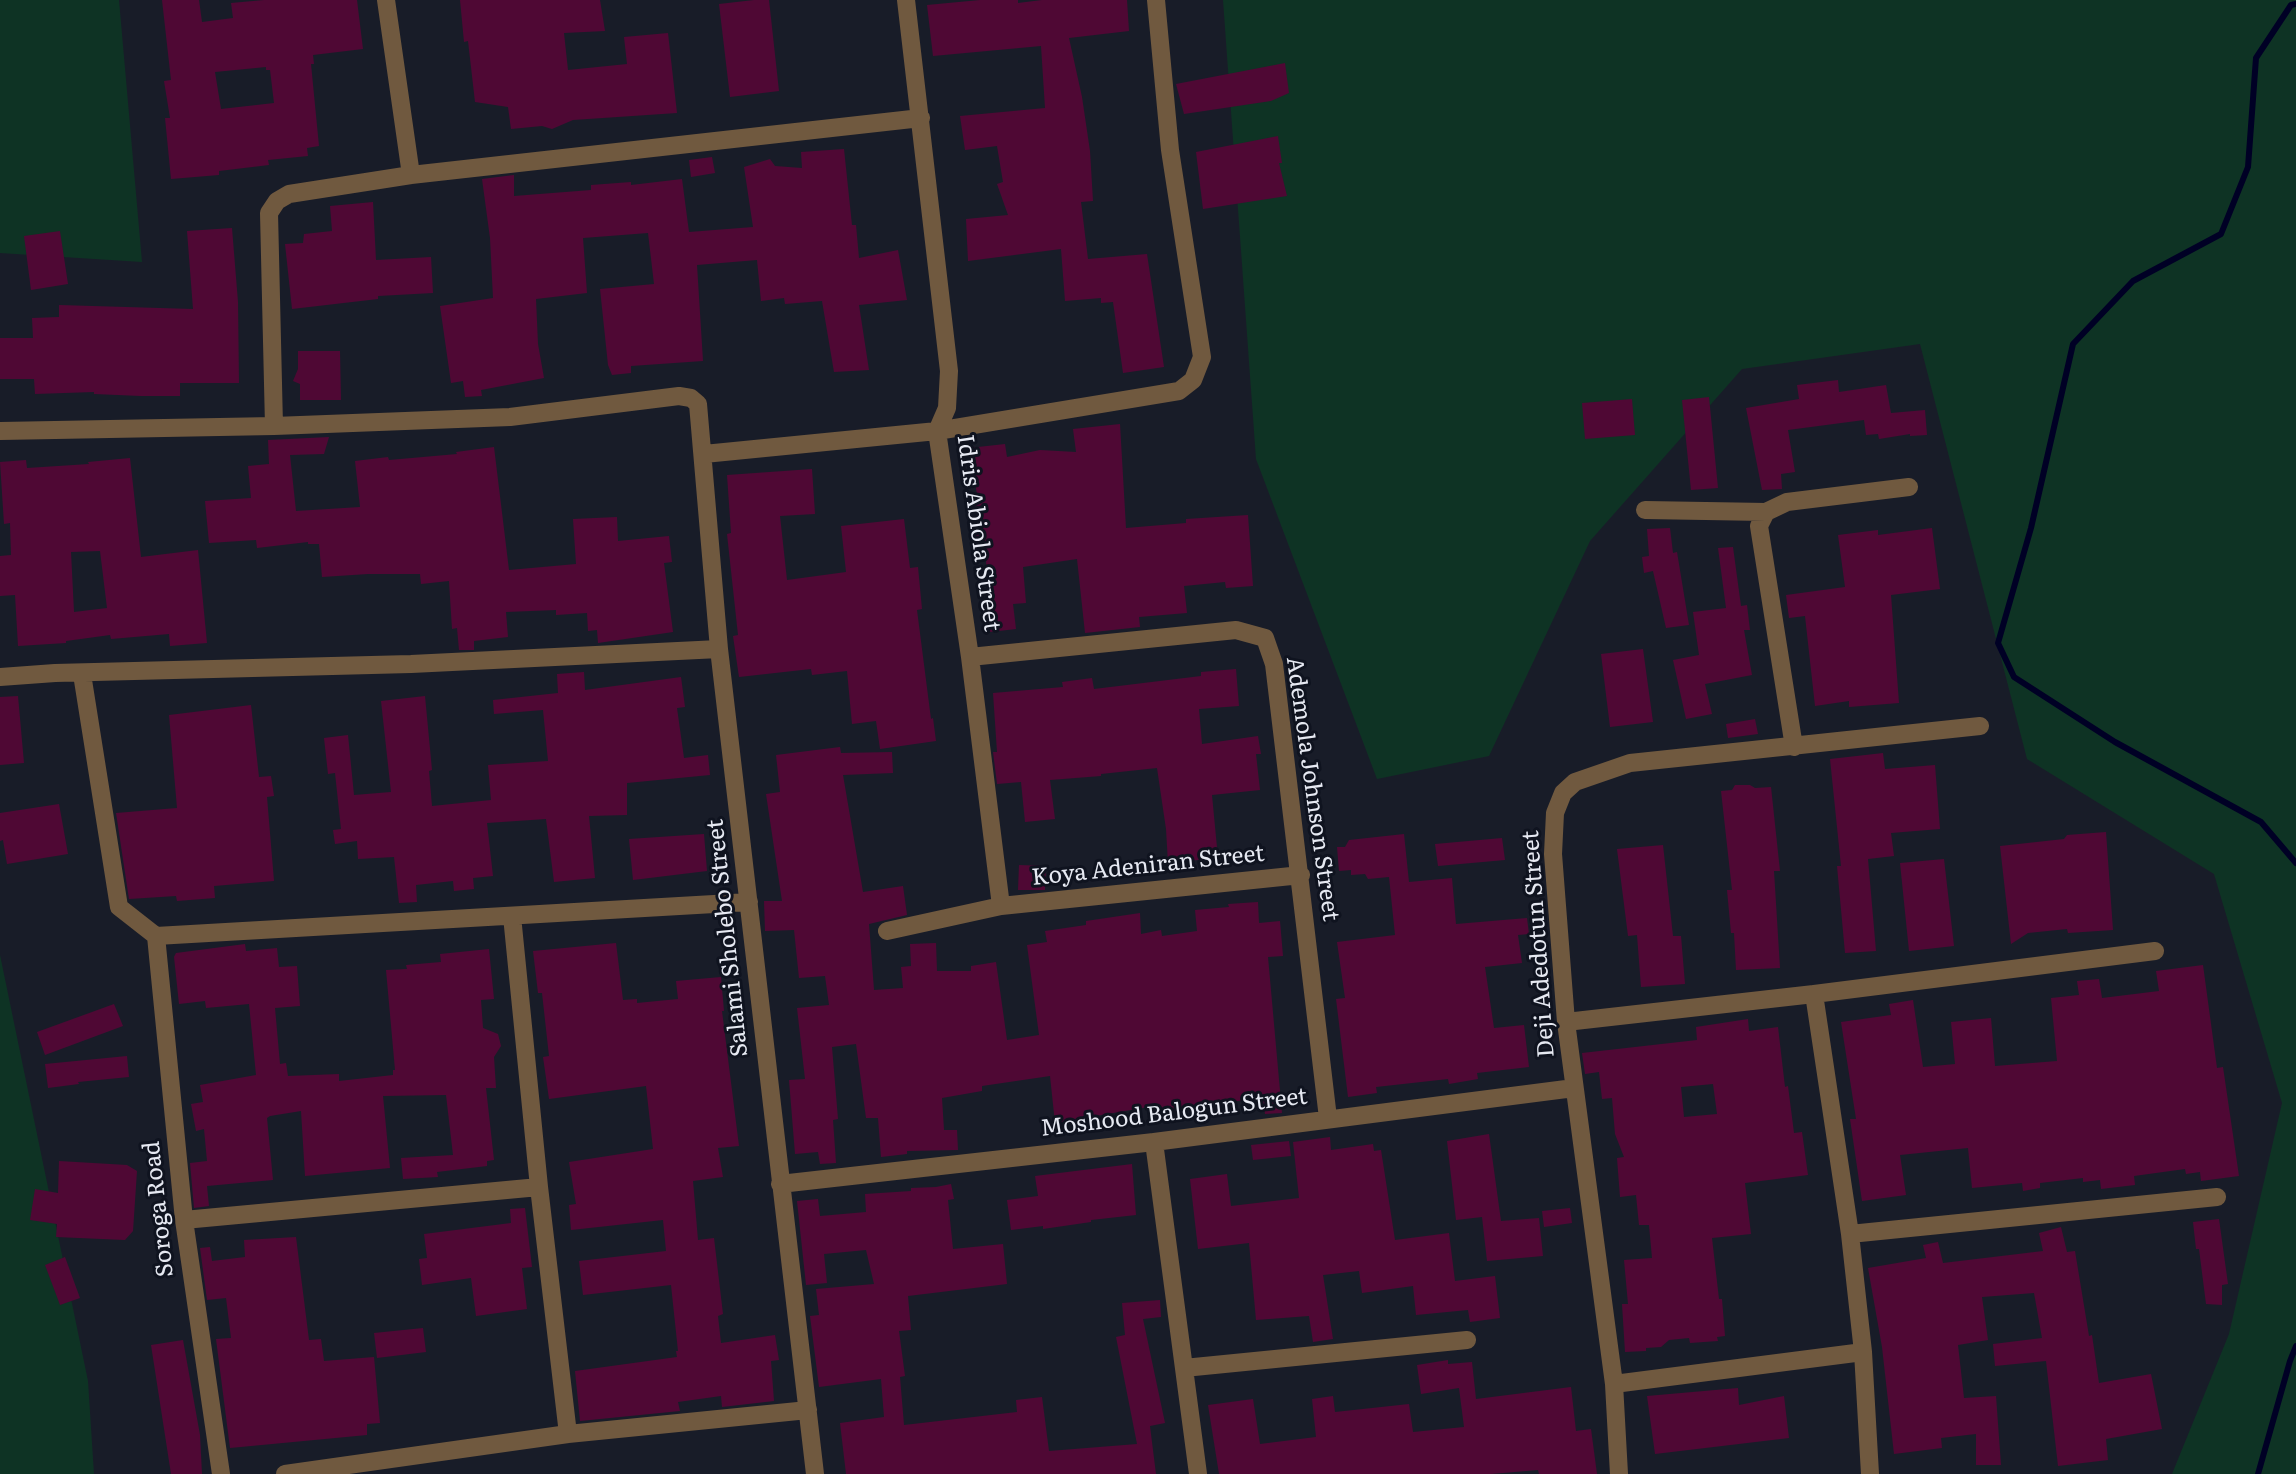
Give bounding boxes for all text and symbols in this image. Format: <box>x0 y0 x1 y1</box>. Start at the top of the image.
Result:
street label: Idris Abiola Street <box>951 433 1005 633</box>
street label: Ademola Johnson Street <box>1280 655 1344 923</box>
street label: Salami Sholebo Street <box>702 818 754 1058</box>
street label: Deji Adedotun Street <box>1517 829 1561 1059</box>
street label: Koya Adeniran Street <box>1030 840 1266 892</box>
street label: Moshood Balogun Street <box>1039 1083 1309 1143</box>
street label: Soroga Road <box>138 1140 180 1278</box>

